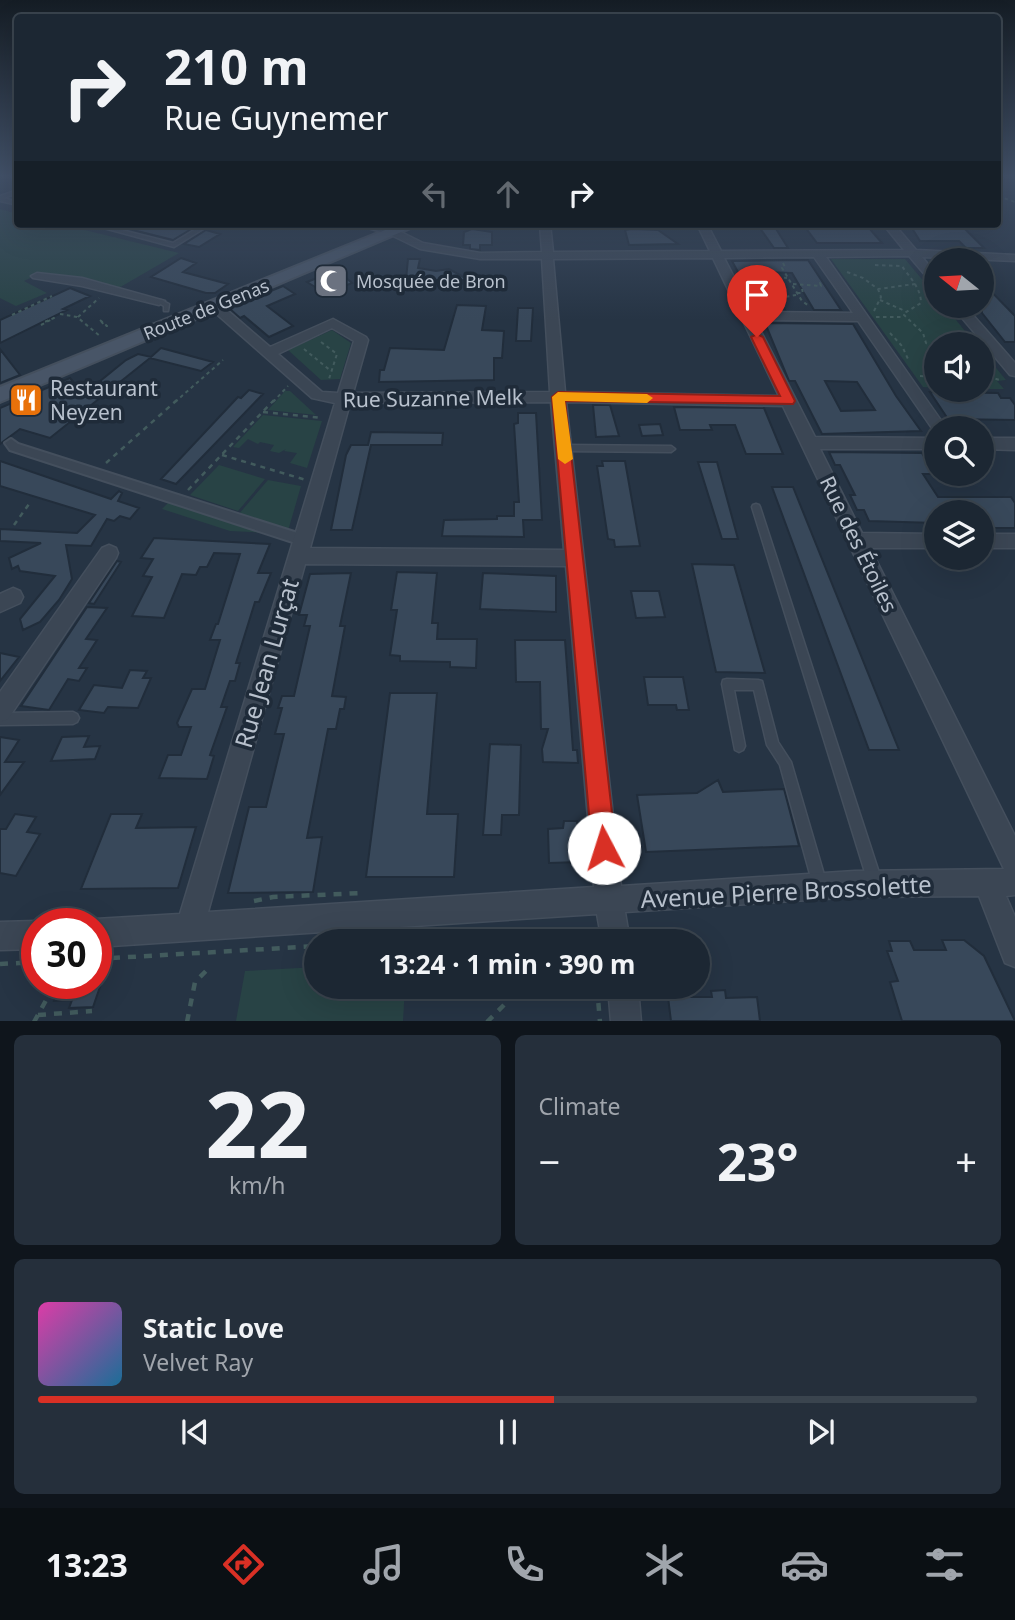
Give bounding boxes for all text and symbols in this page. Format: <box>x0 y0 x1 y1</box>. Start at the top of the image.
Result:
text: 210 m <box>164 33 309 99</box>
icon: right <box>49 42 140 133</box>
text: Rue Guynemer <box>164 96 388 139</box>
icon: left <box>416 175 454 213</box>
icon: ahead <box>489 175 527 213</box>
icon: right <box>562 175 600 213</box>
north arrow <box>924 248 994 318</box>
map controls <box>924 248 994 570</box>
mosque icon: Mosquée de Bron <box>312 262 350 300</box>
pin <box>727 265 787 337</box>
place label: Mosquée de Bron <box>356 269 506 293</box>
street label: Route de Genas <box>140 273 272 345</box>
icon: arrive <box>738 276 776 314</box>
button: sound <box>924 332 994 402</box>
place label: Restaurant Neyzen <box>50 374 158 426</box>
restaurant icon: Restaurant Neyzen <box>7 381 45 419</box>
street label: Rue Suzanne Melk <box>343 382 524 414</box>
button: search <box>924 416 994 486</box>
street label: Rue des Étoiles <box>814 471 904 617</box>
button: layers <box>924 500 994 570</box>
street label: Rue Jean Lurçat <box>226 574 306 751</box>
position arrow <box>567 811 641 885</box>
street label: Avenue Pierre Brossolette <box>640 867 932 915</box>
speed limit sign: 30 <box>21 908 112 999</box>
text: 13:24 · 1 min · 390 m <box>379 946 635 982</box>
text: 22 <box>205 1061 309 1185</box>
text: Climate <box>539 1090 621 1122</box>
text: 23° <box>717 1125 799 1196</box>
text: − <box>539 1135 560 1187</box>
text: + <box>955 1135 977 1187</box>
text: km/h <box>229 1169 286 1201</box>
text: Static Love <box>143 1310 284 1346</box>
text: Velvet Ray <box>143 1346 253 1378</box>
icon: previous <box>176 1413 214 1451</box>
icon: pause <box>489 1413 527 1451</box>
icon: next <box>802 1413 840 1451</box>
icon: directions <box>219 1540 268 1589</box>
icon: music <box>359 1540 408 1589</box>
icon: phone <box>500 1540 549 1589</box>
icon: climate <box>640 1540 689 1589</box>
icon: car <box>780 1540 829 1589</box>
icon: filters <box>920 1540 969 1589</box>
text: 13:23 <box>46 1543 128 1586</box>

